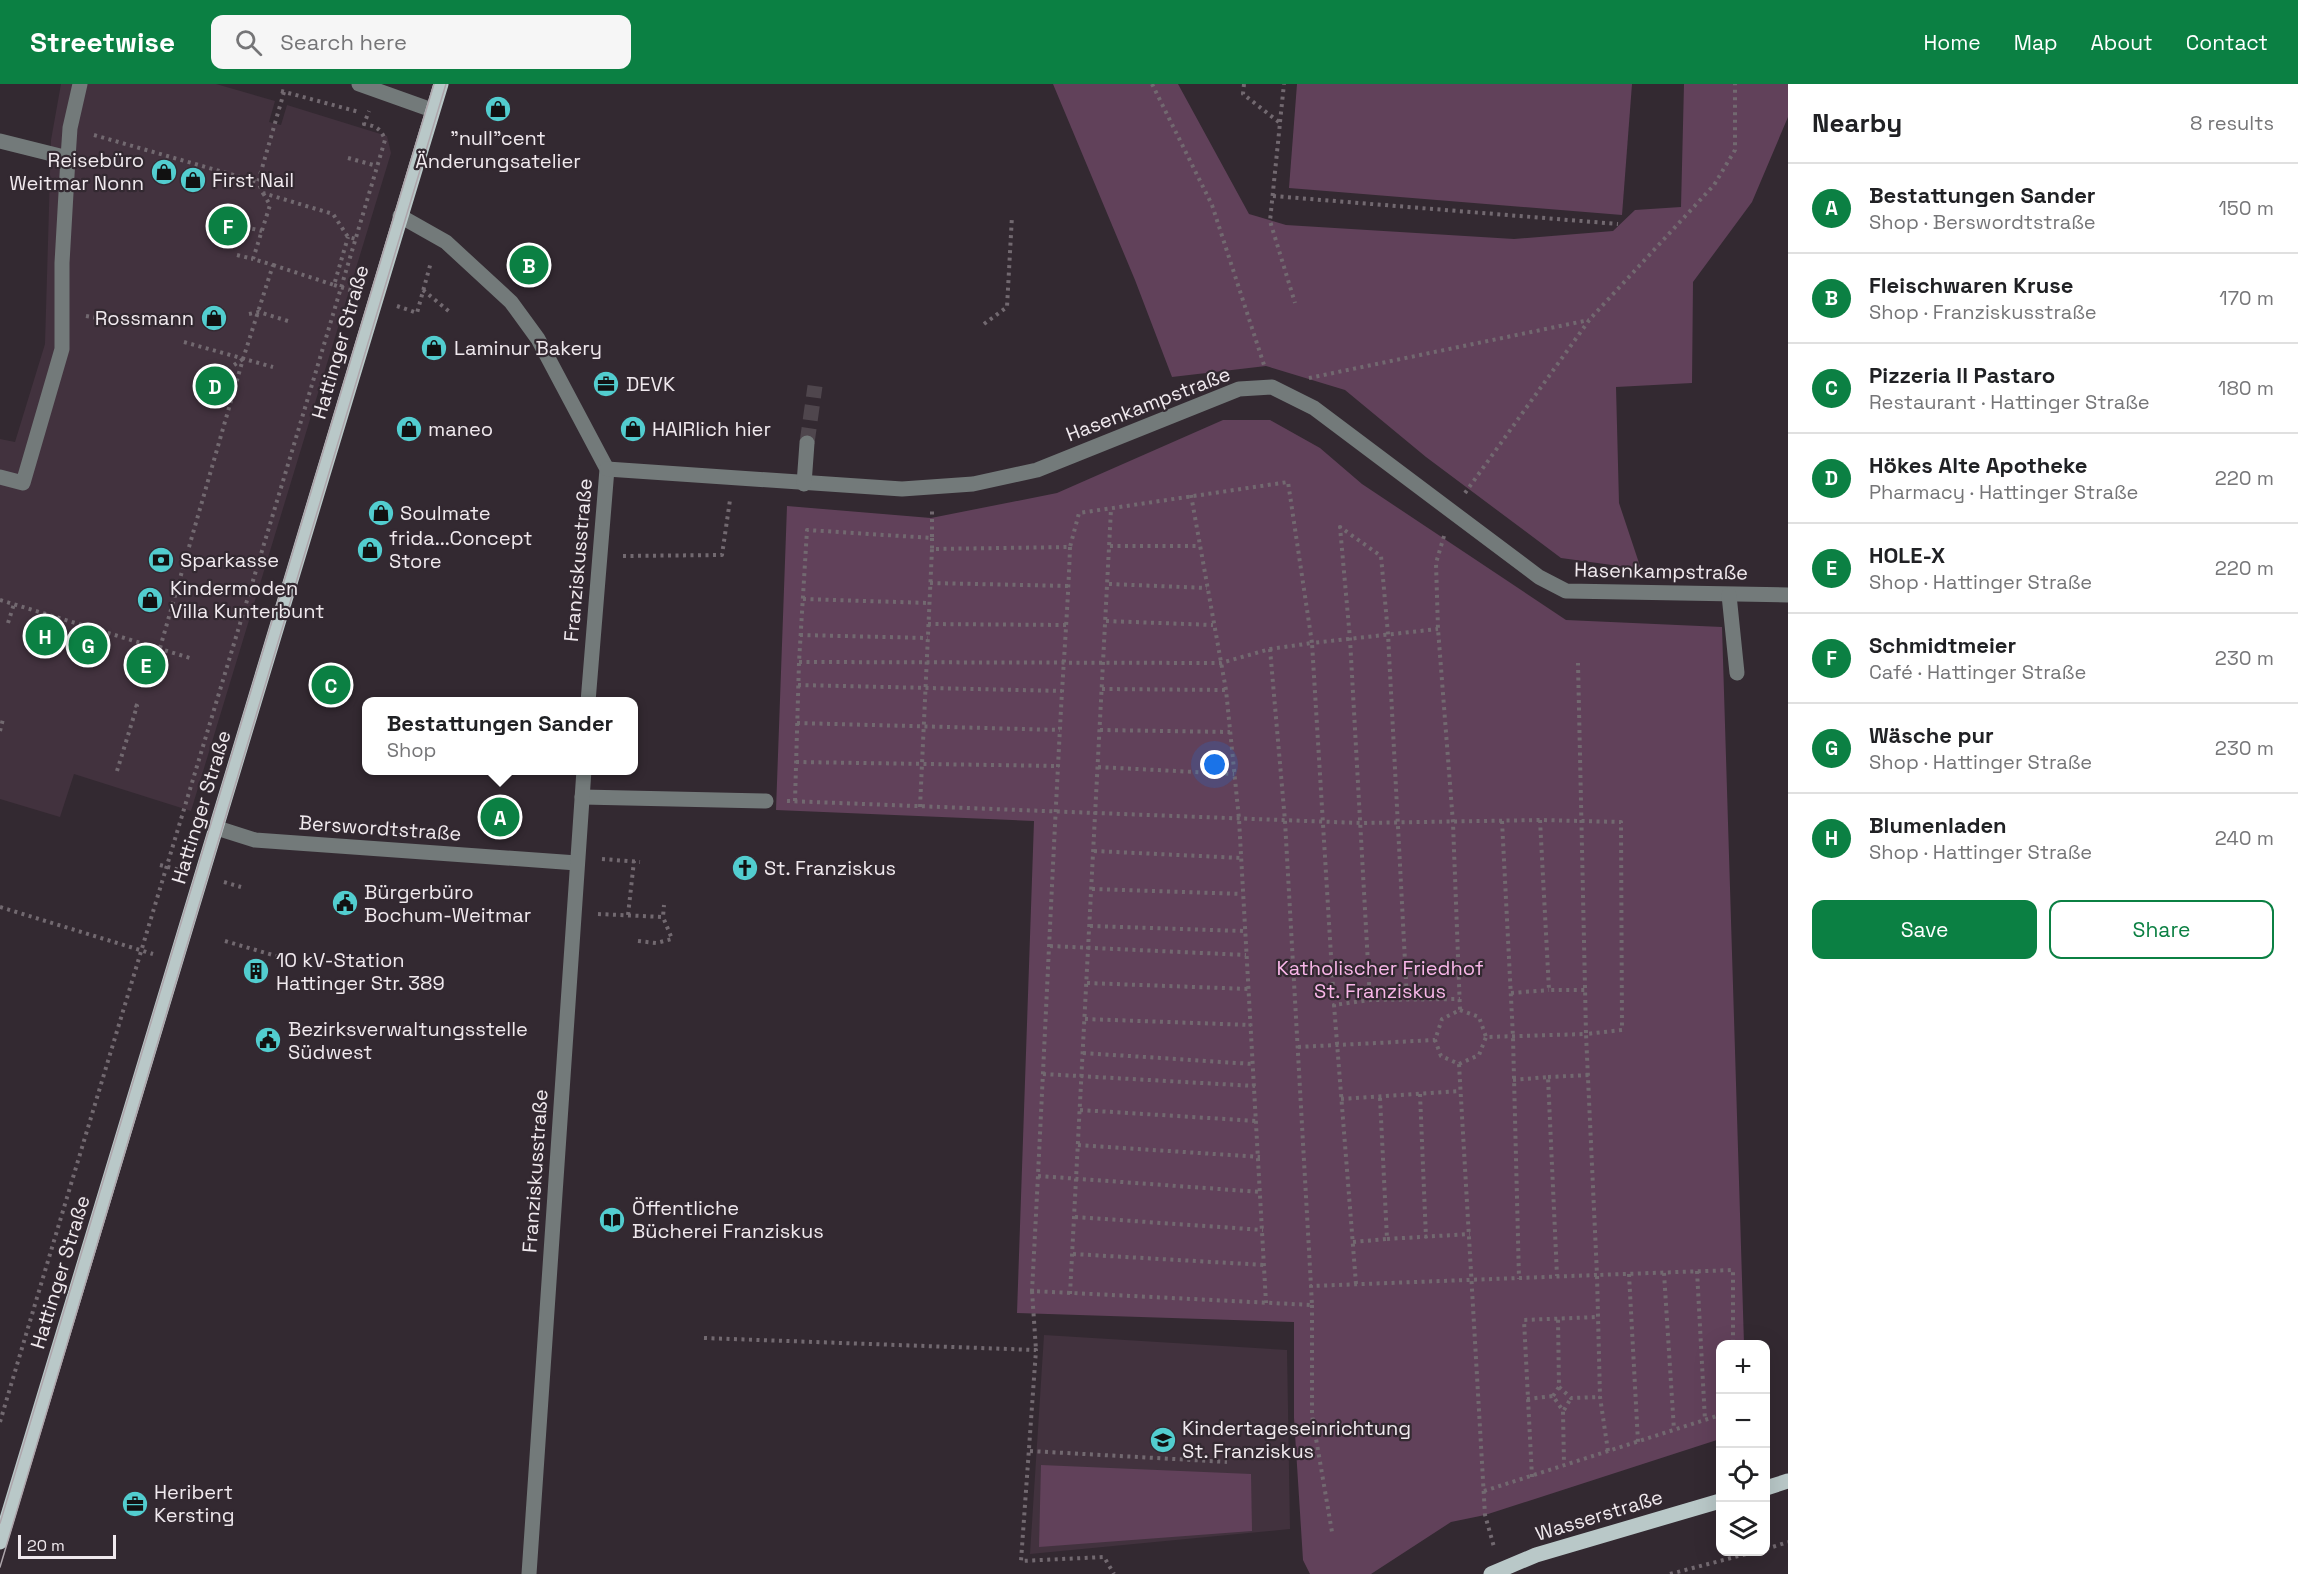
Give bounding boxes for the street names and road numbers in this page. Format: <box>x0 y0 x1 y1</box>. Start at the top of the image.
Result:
street label: Hattinger Straße <box>306 262 374 422</box>
street label: Hasenkampstraße <box>1062 361 1234 447</box>
street label: Franziskusstraße <box>558 477 598 643</box>
street label: Hasenkampstraße <box>1574 556 1748 586</box>
street label: Hattinger Straße <box>165 727 237 887</box>
street label: Berswordtstraße <box>298 809 462 847</box>
street label: Franziskusstraße <box>516 1088 554 1254</box>
street label: Hattinger Straße <box>24 1192 96 1352</box>
street label: Wasserstraße <box>1532 1483 1666 1547</box>

